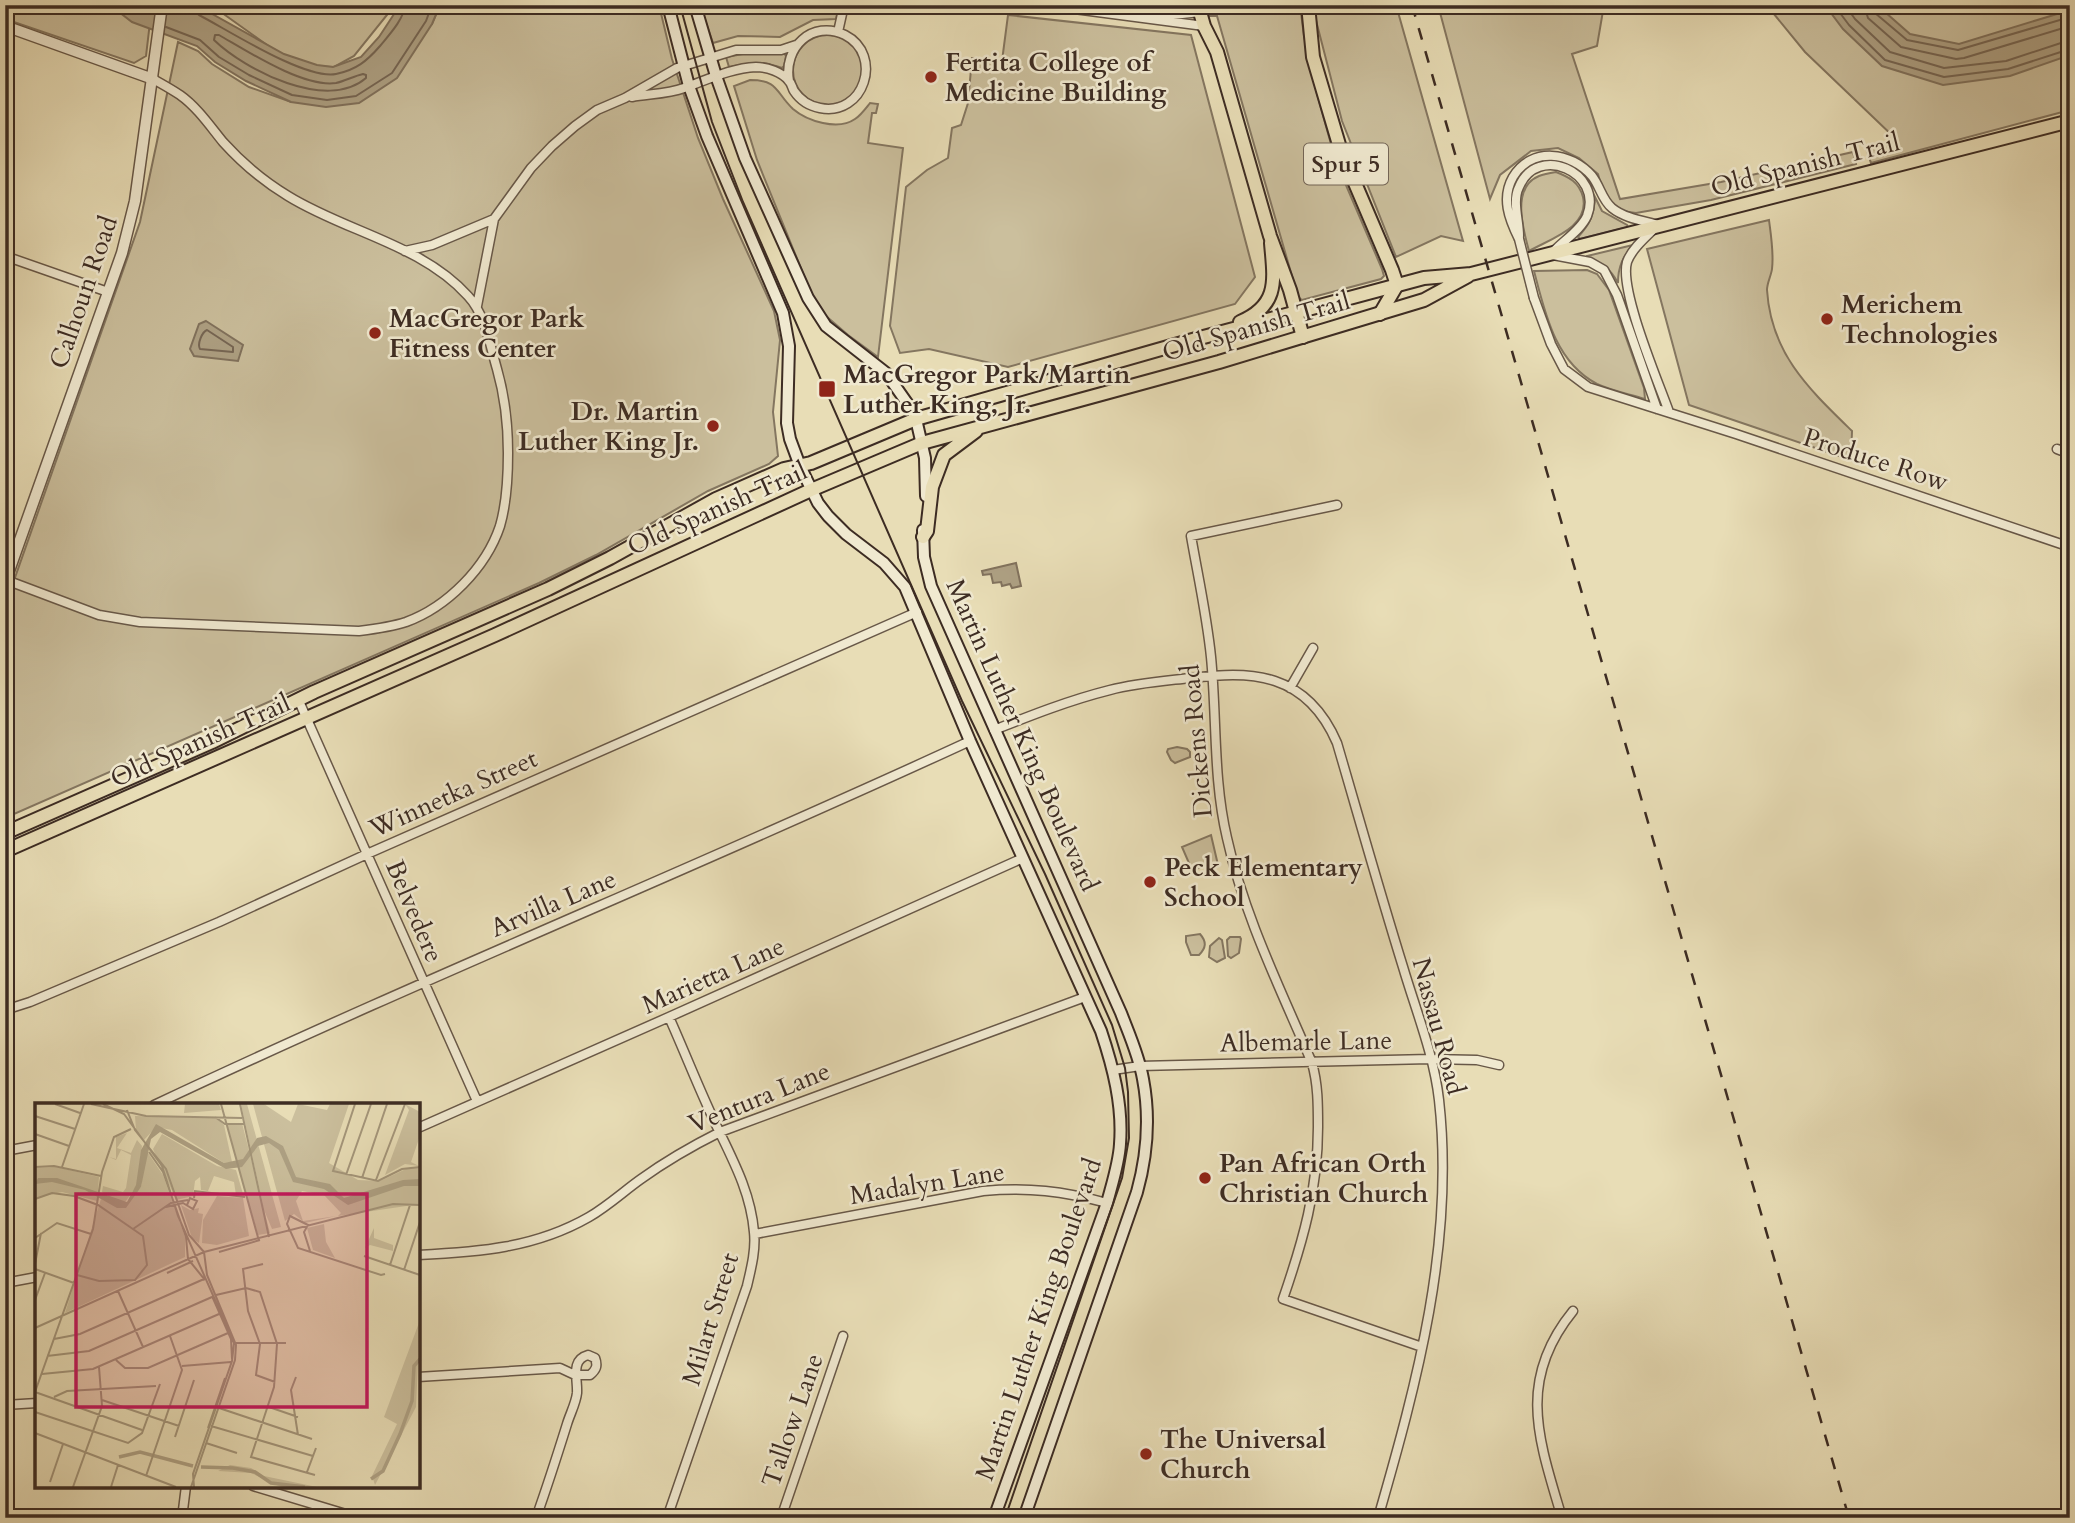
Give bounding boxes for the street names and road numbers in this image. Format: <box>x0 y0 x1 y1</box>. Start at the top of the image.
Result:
street label: Old Spanish Trail <box>1707 124 1904 205</box>
road number: Spur 5 <box>1304 144 1388 184</box>
street label: Calhoun Road <box>41 211 126 373</box>
street label: Old Spanish Trail <box>1158 283 1354 370</box>
street label: Produce Row <box>1799 420 1953 499</box>
street label: Old Spanish Trail <box>622 453 813 564</box>
street label: Martin Luther King Boulevard <box>938 574 1107 897</box>
street label: Dickens Road <box>1172 663 1221 819</box>
street label: Old Spanish Trail <box>105 685 296 796</box>
street label: Winnetka Street <box>363 741 543 847</box>
street label: Belvedere <box>377 855 452 968</box>
street label: Arvilla Lane <box>485 861 621 946</box>
street label: Marietta Lane <box>636 928 790 1022</box>
street label: Nassau Road <box>1403 954 1474 1099</box>
street label: Albemarle Lane <box>1219 1022 1393 1061</box>
street label: Ventura Lane <box>683 1053 835 1142</box>
street label: Martin Luther King Boulevard <box>967 1153 1110 1485</box>
street label: Madalyn Lane <box>847 1154 1007 1213</box>
street label: Milart Street <box>674 1249 747 1390</box>
street label: Tallow Lane <box>753 1349 832 1492</box>

